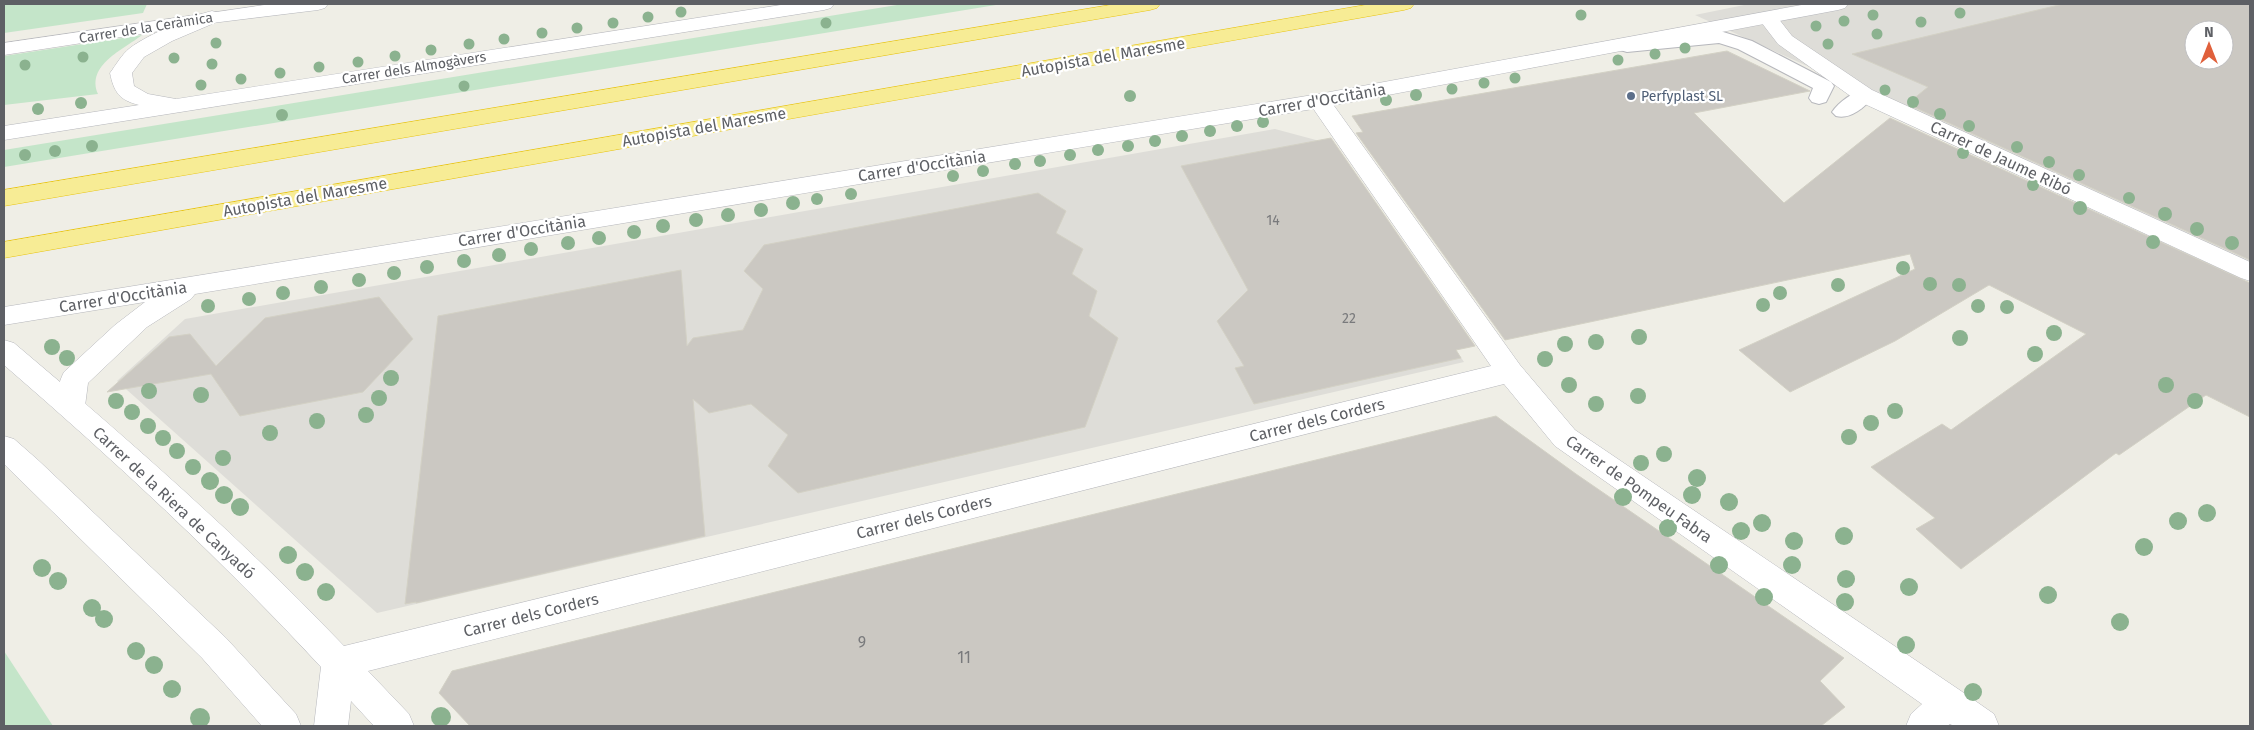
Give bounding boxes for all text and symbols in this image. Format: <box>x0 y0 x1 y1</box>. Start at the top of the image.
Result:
street label: Carrer de la Ceràmica <box>78 9 214 47</box>
north arrow <box>2184 20 2234 70</box>
text: N <box>2204 24 2214 41</box>
street label: Autopista del Maresme <box>1020 33 1186 81</box>
street label: Carrer dels Almogàvers <box>341 48 488 88</box>
street label: Carrer d'Occitània <box>1257 79 1387 121</box>
place label: Perfyplast SL <box>1641 88 1723 105</box>
marker: Perfyplast SL <box>1625 90 1637 102</box>
street label: Autopista del Maresme <box>621 103 787 151</box>
street label: Carrer de Jaume Ribó <box>1927 117 2075 199</box>
street label: Carrer d'Occitània <box>857 147 987 185</box>
street label: Autopista del Maresme <box>222 173 388 221</box>
street label: Carrer d'Occitània <box>457 212 587 250</box>
house number: 14 <box>1266 212 1280 229</box>
street label: Carrer d'Occitània <box>58 278 188 316</box>
house number: 22 <box>1342 310 1356 327</box>
street label: Carrer dels Corders <box>1247 394 1387 446</box>
street label: Carrer de la Riera de Canyadó <box>89 423 259 583</box>
street label: Carrer de Pompeu Fabra <box>1562 431 1716 547</box>
street label: Carrer dels Corders <box>854 491 994 543</box>
street label: Carrer dels Corders <box>461 589 601 641</box>
house number: 9 <box>858 633 866 652</box>
house number: 11 <box>957 648 971 667</box>

